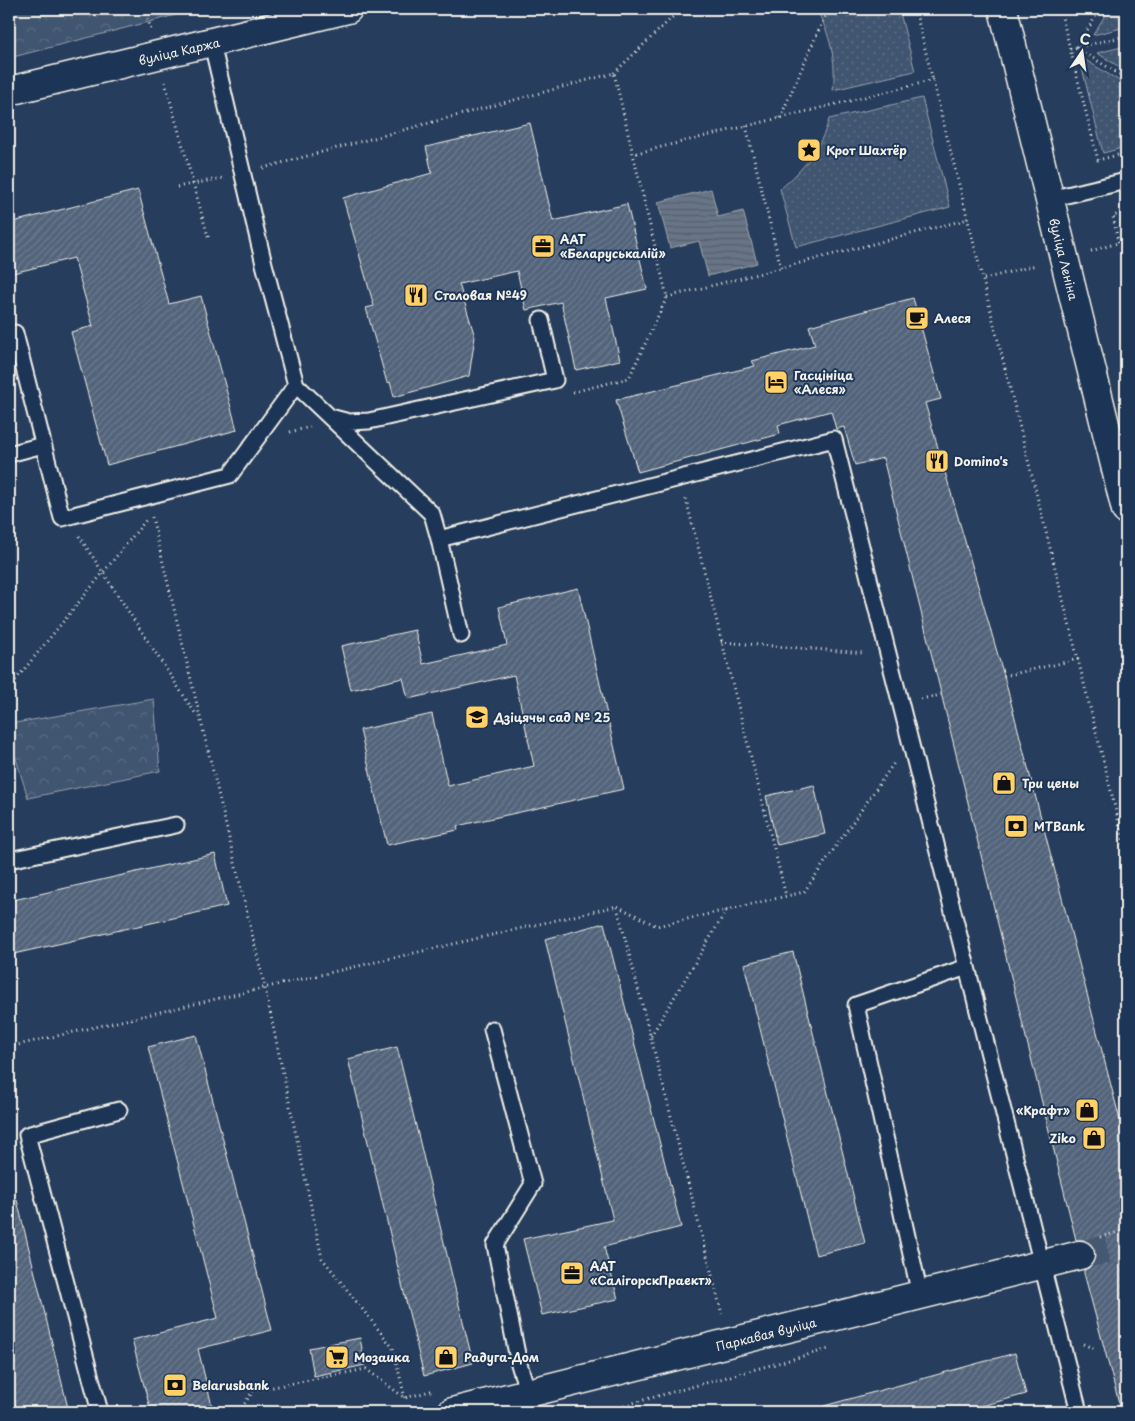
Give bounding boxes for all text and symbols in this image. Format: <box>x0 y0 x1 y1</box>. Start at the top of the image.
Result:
text: С <box>1078 27 1093 50</box>
north arrow <box>1058 28 1108 78</box>
street label: вуліца Каржа <box>136 33 222 69</box>
place icon: Крот Шахтёр <box>796 137 822 163</box>
place label: Крот Шахтёр <box>826 141 907 159</box>
street label: вуліца Леніна <box>1045 216 1083 303</box>
place label: ААТ «Беларуськалій» <box>560 230 666 262</box>
office icon: ААТ «Беларуськалій» <box>530 233 556 259</box>
restaurant icon: Столовая №49 <box>403 282 429 308</box>
place label: Столовая №49 <box>434 286 527 304</box>
cafe icon: Алеся <box>904 305 930 331</box>
place label: Алеся <box>934 309 971 327</box>
place label: Гасцініца «Алеся» <box>794 366 854 398</box>
hotel icon: Гасцініца «Алеся» <box>763 369 789 395</box>
restaurant icon: Domino's <box>924 448 950 474</box>
place label: Domino's <box>954 452 1008 470</box>
school or university icon: Дзіцячы сад № 25 <box>464 704 490 730</box>
place label: Дзіцячы сад № 25 <box>493 708 610 726</box>
shop icon: Три цены <box>991 770 1017 796</box>
place label: Три цены <box>1022 774 1079 792</box>
bank icon: MTBank <box>1003 813 1029 839</box>
place label: MTBank <box>1034 817 1085 835</box>
shop icon: «Крафт» <box>1074 1097 1100 1123</box>
place label: «Крафт» <box>1016 1101 1070 1119</box>
shop icon: Ziko <box>1081 1125 1107 1151</box>
place label: Ziko <box>1049 1129 1076 1147</box>
place label: ААТ «СалігорскПраект» <box>590 1257 712 1289</box>
office icon: ААТ «СалігорскПраект» <box>559 1260 585 1286</box>
street label: Паркавая вуліца <box>714 1313 819 1355</box>
supermarket icon: Мозаика <box>324 1344 350 1370</box>
shop icon: Радуга-Дом <box>433 1344 459 1370</box>
place label: Мозаика <box>354 1348 411 1366</box>
place label: Радуга-Дом <box>464 1348 539 1366</box>
bank icon: Belarusbank <box>162 1372 188 1398</box>
place label: Belarusbank <box>192 1376 269 1394</box>

